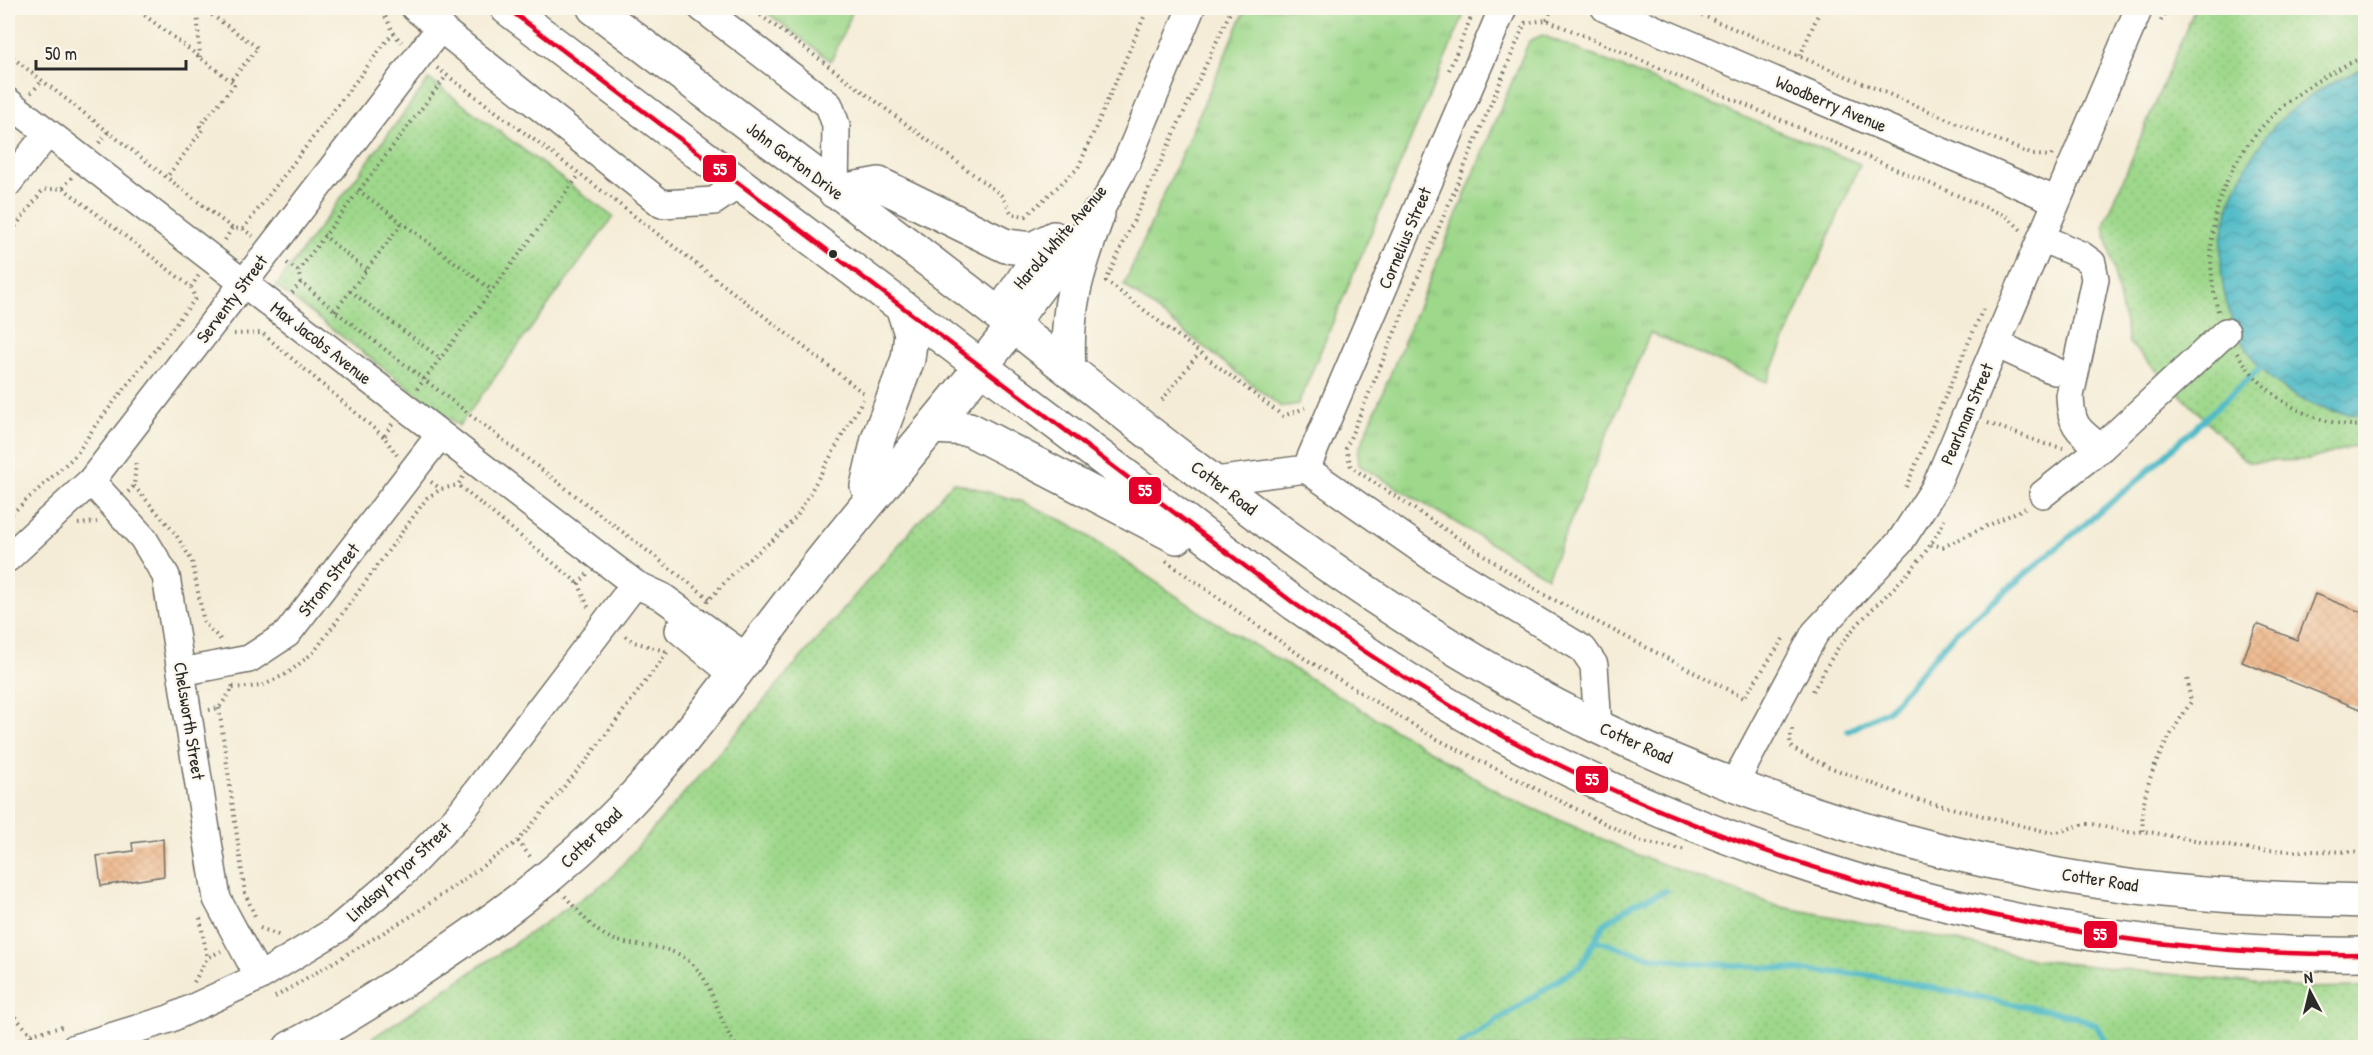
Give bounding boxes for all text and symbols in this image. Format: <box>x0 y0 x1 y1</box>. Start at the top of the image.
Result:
scale bar <box>36 33 186 71</box>
text: 50 m <box>45 41 77 66</box>
street label: Woodberry Avenue <box>1772 69 1891 138</box>
street label: John Gorton Drive <box>741 116 849 206</box>
line badge: 55 <box>702 154 737 183</box>
text: 55 <box>713 158 727 180</box>
street label: Harold White Avenue <box>1007 179 1112 294</box>
street label: Cornelius Street <box>1372 182 1438 293</box>
unlabelled marker <box>827 248 839 260</box>
street label: Serventy Street <box>190 249 274 348</box>
street label: Max Jacobs Avenue <box>266 295 377 390</box>
street label: Pearlman Street <box>1934 358 1999 468</box>
street label: Cotter Road <box>1186 454 1263 521</box>
line badge: 55 <box>1128 476 1162 505</box>
text: 55 <box>1138 479 1152 501</box>
street label: Strom Street <box>292 537 366 622</box>
street label: Chelsworth Street <box>168 660 211 782</box>
street label: Cotter Road <box>1596 715 1677 770</box>
line badge: 55 <box>1575 765 1609 794</box>
text: 55 <box>1585 768 1599 790</box>
street label: Cotter Road <box>554 802 627 873</box>
street label: Lindsay Pryor Street <box>341 816 457 927</box>
street label: Cotter Road <box>2060 861 2140 898</box>
line badge: 55 <box>2083 920 2118 949</box>
text: 55 <box>2093 923 2107 945</box>
north arrow <box>2280 962 2340 1022</box>
text: N <box>2303 966 2314 989</box>

